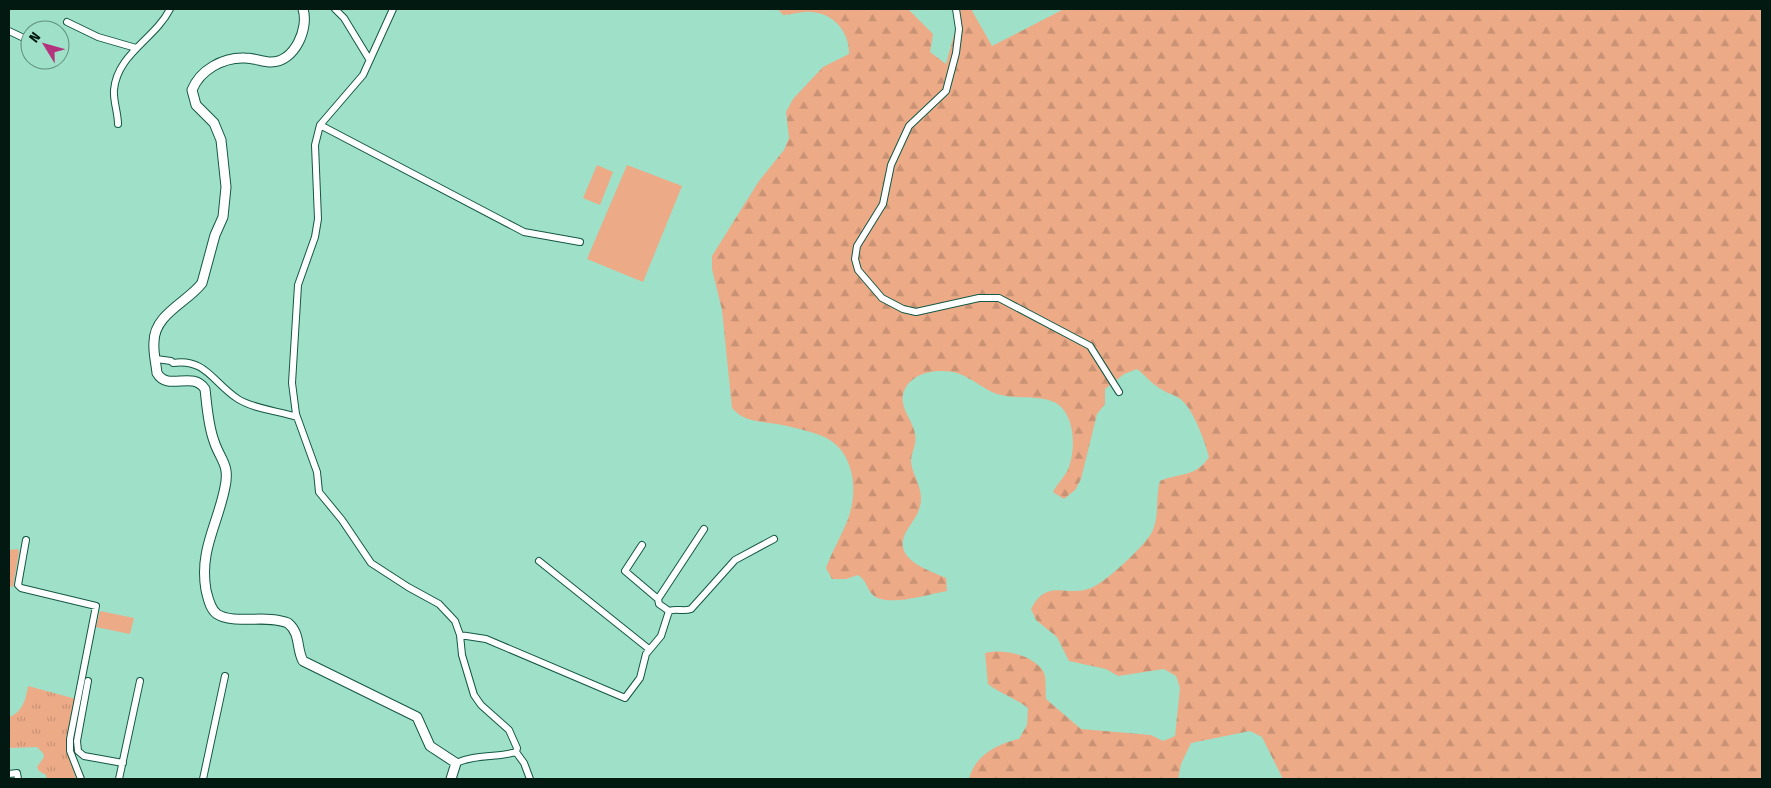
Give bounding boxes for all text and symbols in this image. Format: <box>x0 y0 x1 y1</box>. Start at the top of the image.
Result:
north arrow <box>20 20 70 70</box>
text: N <box>26 29 44 46</box>

